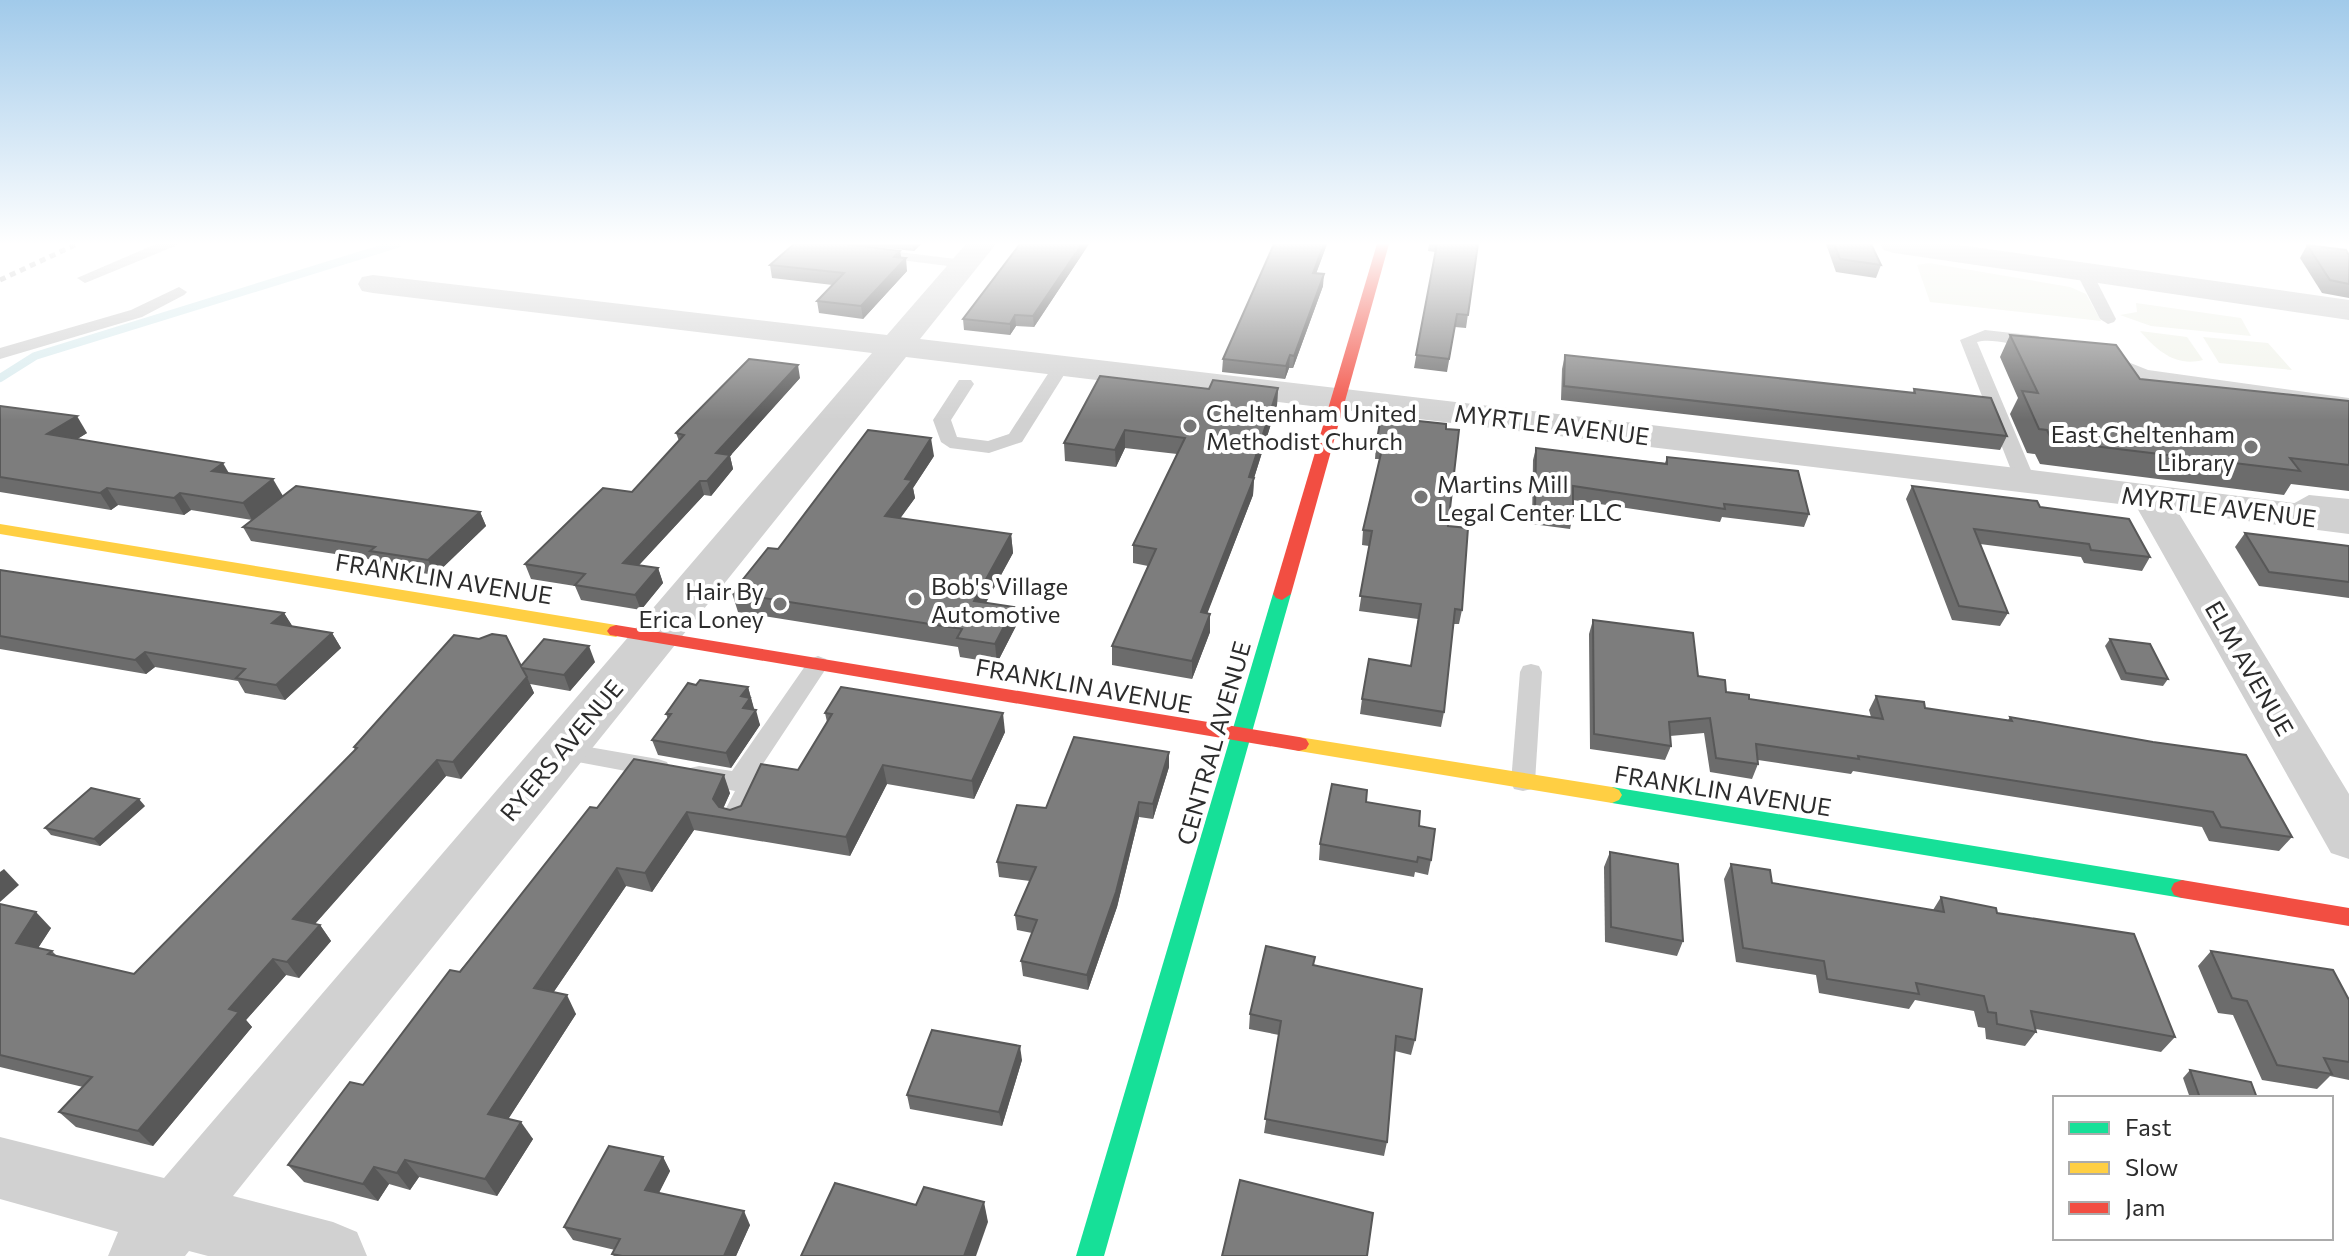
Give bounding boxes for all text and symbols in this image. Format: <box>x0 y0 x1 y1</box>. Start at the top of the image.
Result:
place label: Cheltenham United Methodist Church <box>1206 398 1417 455</box>
street label: MYRTLE AVENUE <box>1453 398 1651 450</box>
marker: Cheltenham United Methodist Church <box>1181 417 1199 435</box>
place label: East Cheltenham Library <box>2051 419 2235 476</box>
marker: East Cheltenham Library <box>2242 438 2260 456</box>
place label: Martins Mill Legal Center LLC <box>1437 469 1622 526</box>
street label: MYRTLE AVENUE <box>2120 480 2318 532</box>
marker: Martins Mill Legal Center LLC <box>1412 488 1430 506</box>
street label: FRANKLIN AVENUE <box>334 547 554 609</box>
place label: Bob's Village Automotive <box>931 571 1068 628</box>
place label: Hair By Erica Loney <box>638 576 764 633</box>
marker: Bob's Village Automotive <box>906 590 924 608</box>
marker: Hair By Erica Loney <box>771 595 789 613</box>
street label: ELM AVENUE <box>2200 595 2300 741</box>
street label: CENTRAL AVENUE <box>1170 638 1256 848</box>
street label: FRANKLIN AVENUE <box>974 652 1194 718</box>
street label: RYERS AVENUE <box>493 673 629 827</box>
street label: FRANKLIN AVENUE <box>1613 759 1833 821</box>
legend <box>2053 1096 2333 1240</box>
text: Fast <box>2125 1112 2172 1141</box>
text: Slow <box>2125 1152 2178 1181</box>
text: Jam <box>2125 1192 2165 1221</box>

